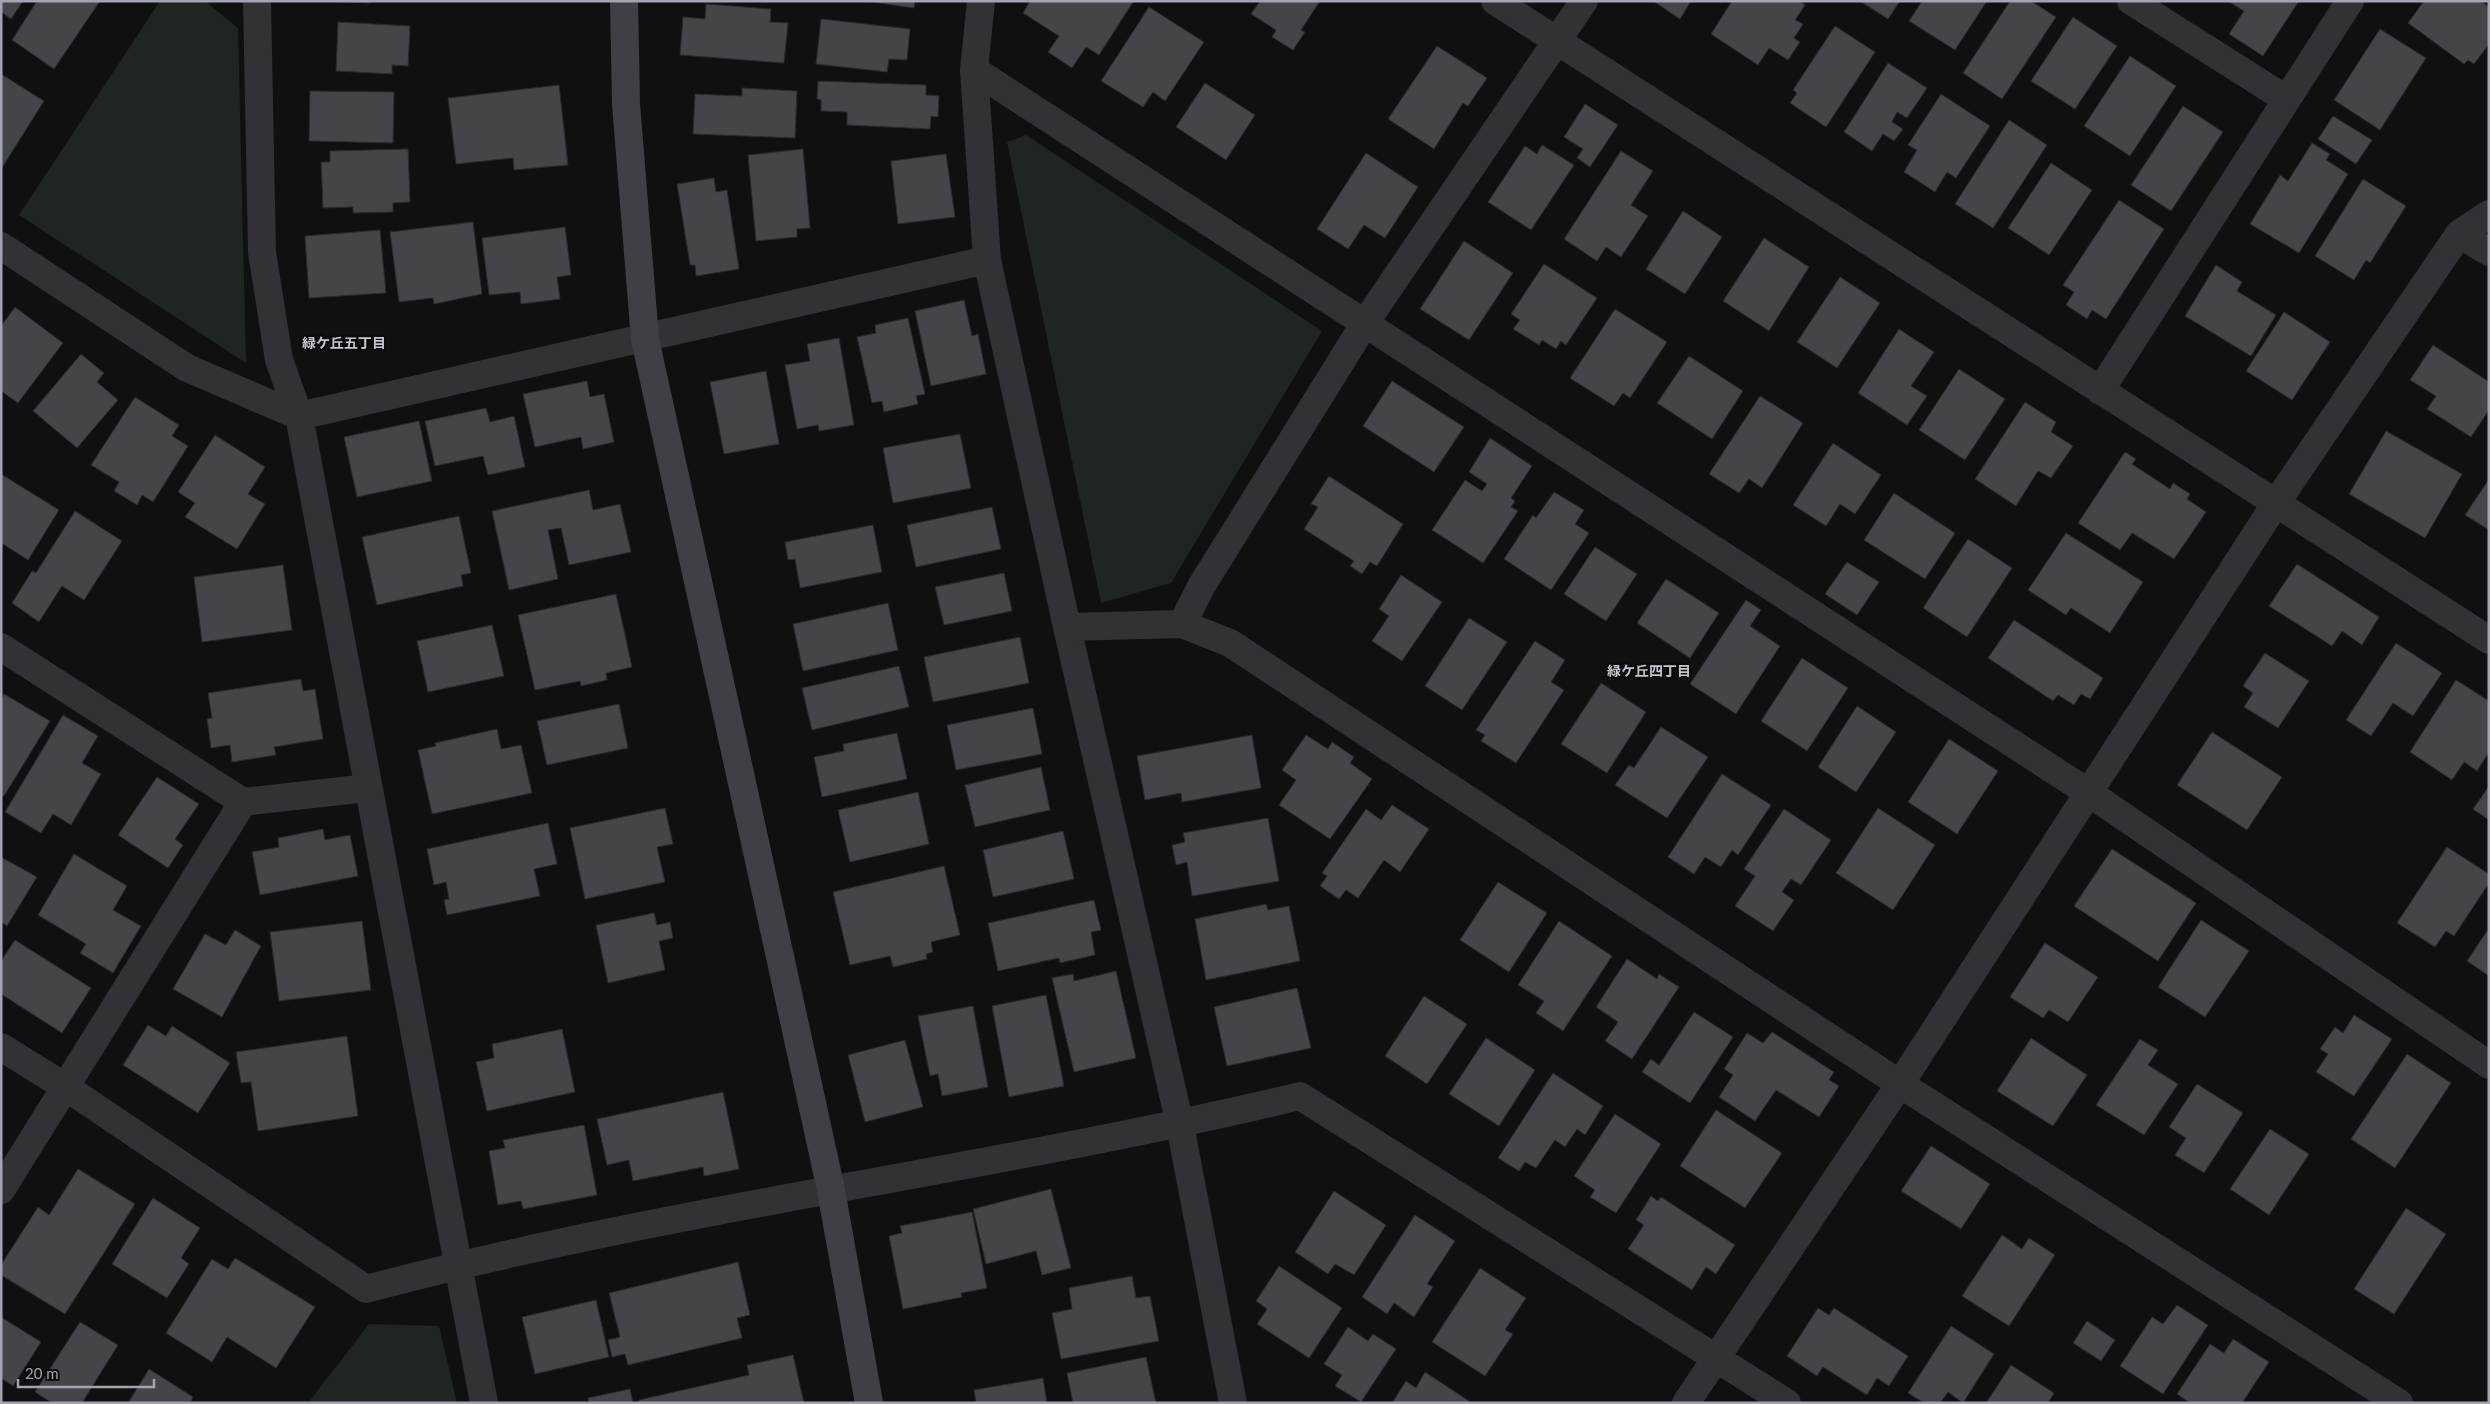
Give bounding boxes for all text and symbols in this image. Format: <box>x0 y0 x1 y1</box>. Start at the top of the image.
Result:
district label: 緑ケ丘五丁目 <box>302 334 386 351</box>
district label: 緑ケ丘四丁目 <box>1607 662 1691 679</box>
scale bar <box>18 1356 154 1388</box>
text: 20 m <box>25 1364 59 1382</box>

